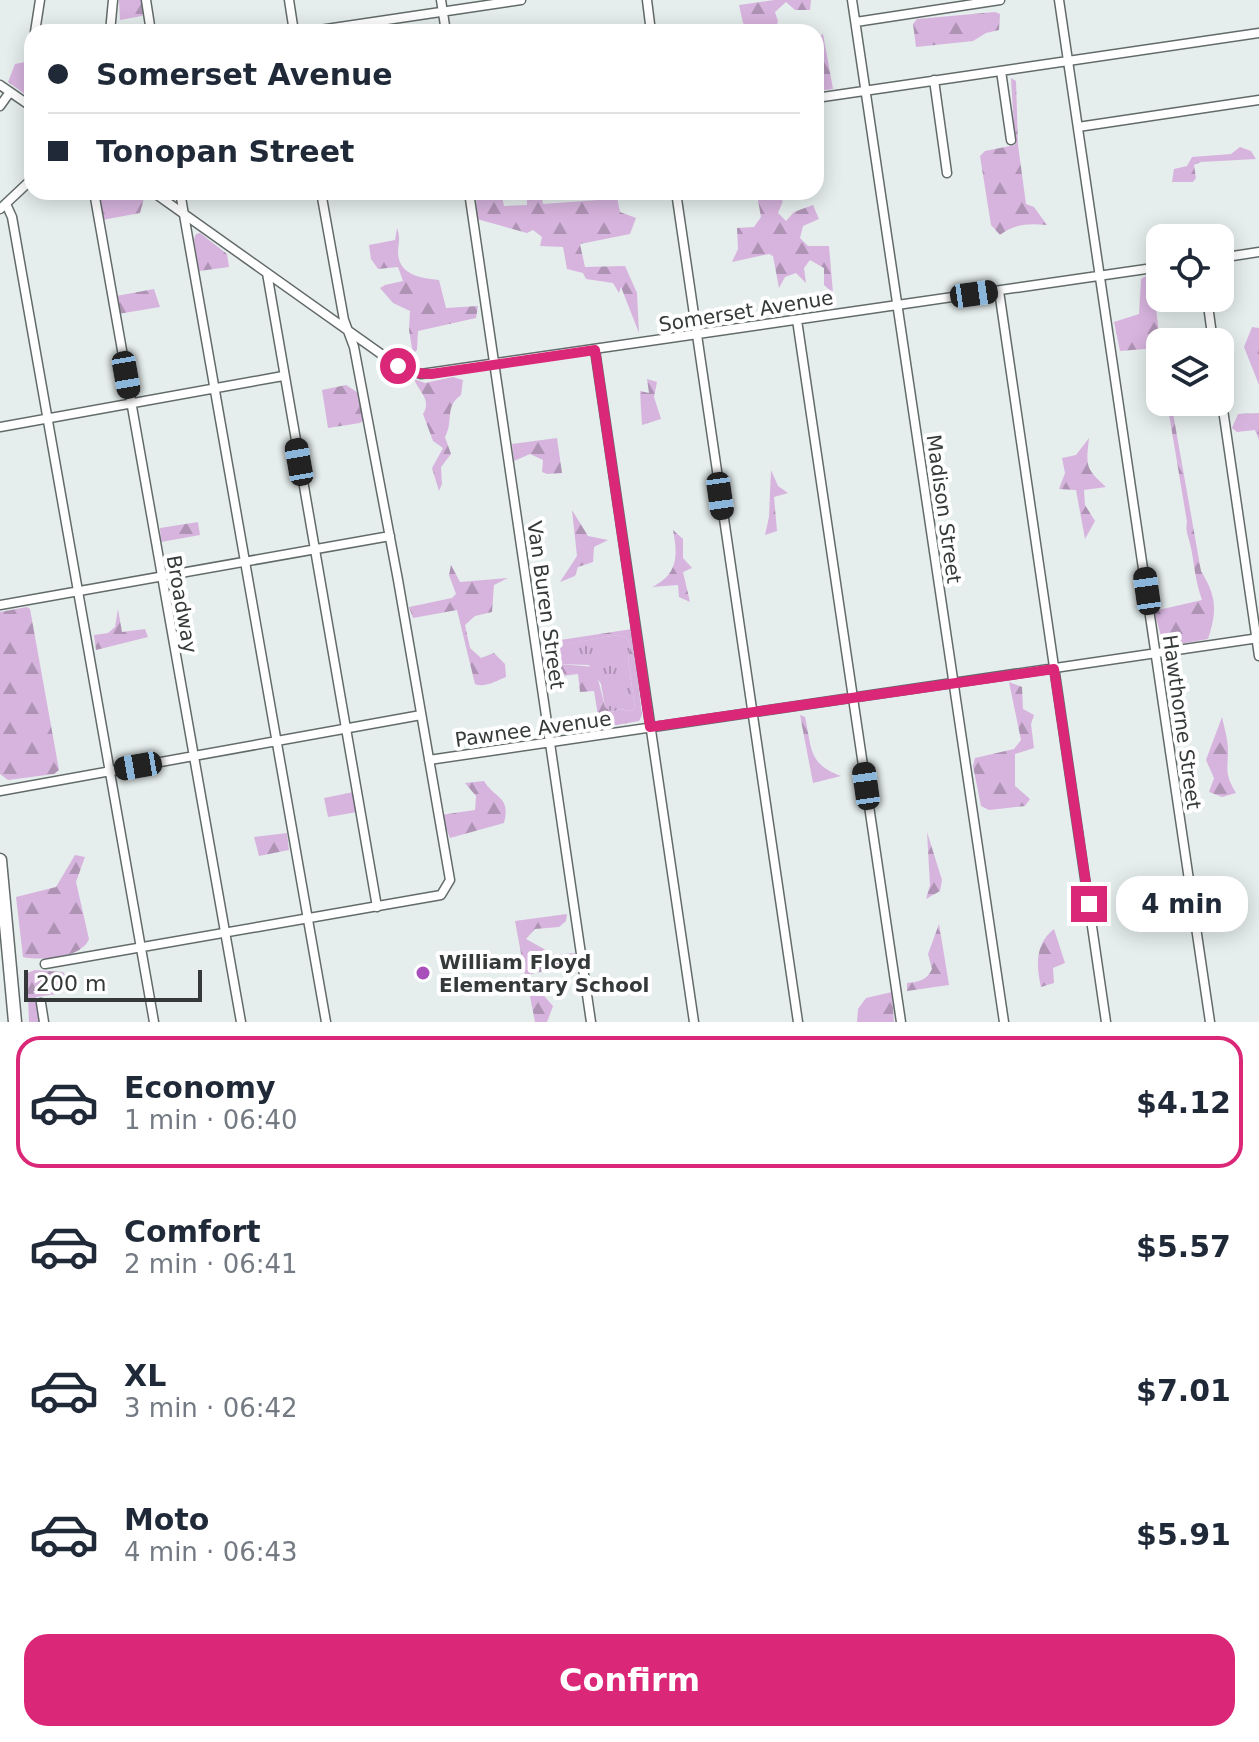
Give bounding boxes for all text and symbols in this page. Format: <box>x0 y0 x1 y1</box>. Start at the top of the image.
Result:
text: Somerset Avenue <box>96 57 393 92</box>
text: Tonopan Street <box>96 134 354 169</box>
map controls <box>1146 224 1234 416</box>
button: locate <box>1146 224 1234 312</box>
car <box>949 279 999 309</box>
street label: Somerset Avenue <box>657 285 835 337</box>
button: layers <box>1146 328 1234 416</box>
route start <box>380 348 416 384</box>
car <box>110 349 142 401</box>
street label: Madison Street <box>922 433 966 585</box>
car <box>283 436 315 488</box>
car <box>705 471 735 521</box>
street label: Van Buren Street <box>522 519 570 691</box>
street label: Broadway <box>162 553 202 655</box>
car <box>1132 566 1162 616</box>
street label: Hawthorne Street <box>1158 633 1206 811</box>
street label: Pawnee Avenue <box>453 706 613 752</box>
car <box>112 750 164 782</box>
car <box>851 761 881 811</box>
callout: 4 min <box>1117 876 1249 932</box>
route end <box>1071 886 1107 922</box>
text: 4 min <box>1141 889 1223 919</box>
place label: William Floyd Elementary School <box>439 950 649 997</box>
marker: William Floyd Elementary School <box>414 964 432 982</box>
scale bar <box>24 966 202 1002</box>
text: 200 m <box>36 971 106 996</box>
icon: car <box>28 1066 100 1138</box>
text: Economy <box>124 1070 276 1105</box>
text: $4.12 <box>1136 1085 1231 1120</box>
text: 1 min · 06:40 <box>124 1105 298 1135</box>
icon: car <box>28 1210 100 1282</box>
text: Comfort <box>124 1214 261 1249</box>
text: $5.57 <box>1136 1229 1231 1264</box>
text: 2 min · 06:41 <box>124 1249 298 1279</box>
icon: car <box>28 1354 100 1426</box>
text: XL <box>124 1358 166 1393</box>
text: $7.01 <box>1136 1373 1231 1408</box>
text: 3 min · 06:42 <box>124 1393 298 1423</box>
icon: car <box>28 1498 100 1570</box>
text: Moto <box>124 1502 209 1537</box>
text: $5.91 <box>1136 1517 1231 1552</box>
text: 4 min · 06:43 <box>124 1537 298 1567</box>
button: Confirm <box>24 1634 1235 1726</box>

